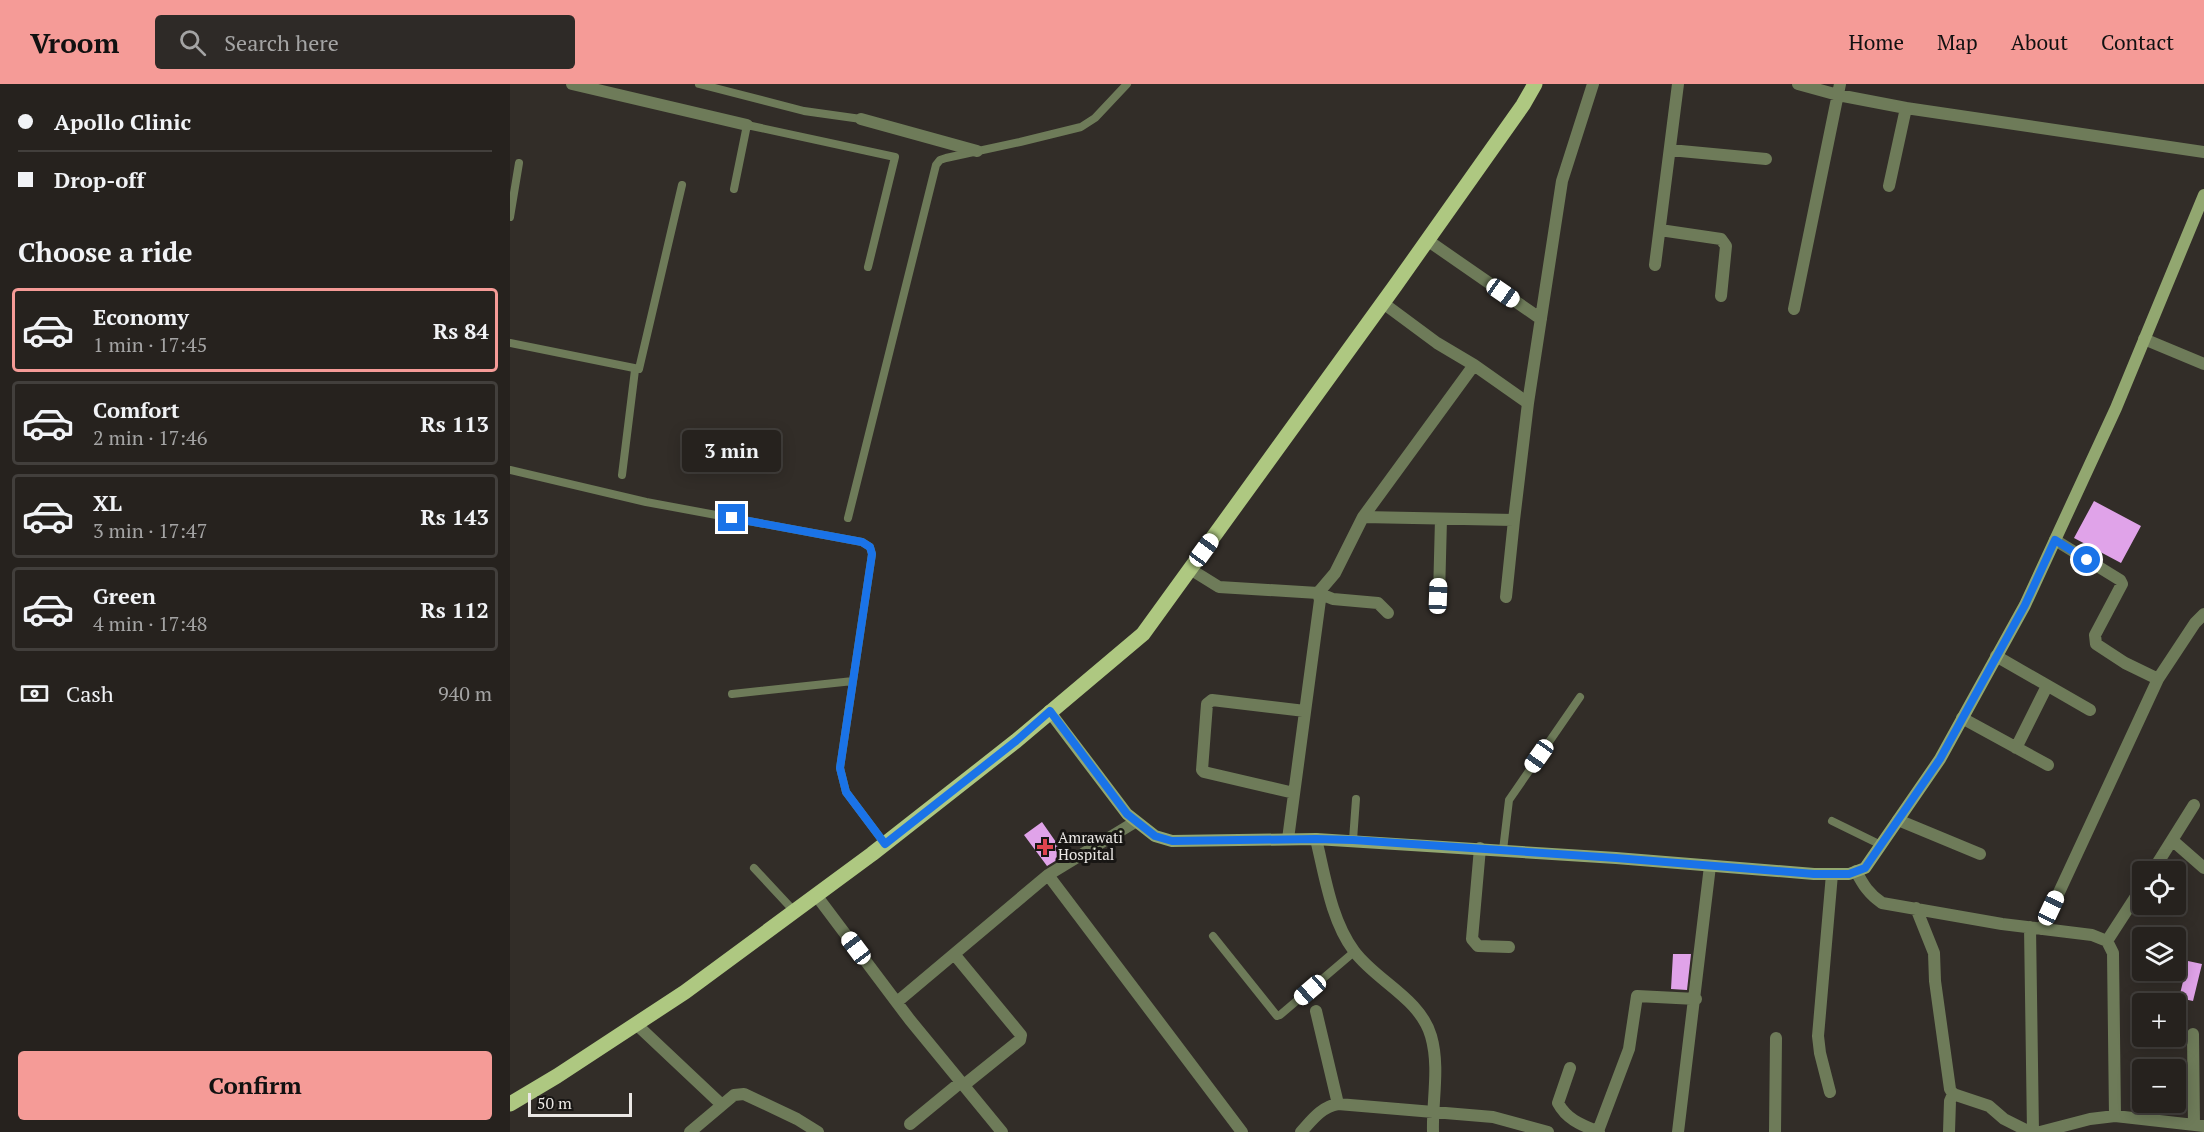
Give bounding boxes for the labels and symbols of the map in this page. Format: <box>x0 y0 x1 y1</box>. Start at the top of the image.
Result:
car <box>1483 275 1523 311</box>
callout: 3 min <box>682 431 782 473</box>
route end <box>718 504 745 531</box>
car <box>1186 530 1222 570</box>
route start <box>2073 546 2100 573</box>
car <box>1428 578 1448 614</box>
car <box>1521 736 1557 776</box>
place label: Amrawati Hospital <box>1058 827 1123 864</box>
marker: Amrawati Hospital <box>1036 838 1054 856</box>
car <box>2035 888 2067 928</box>
car <box>838 928 874 968</box>
car <box>1291 971 1329 1009</box>
scale bar <box>528 1090 632 1118</box>

